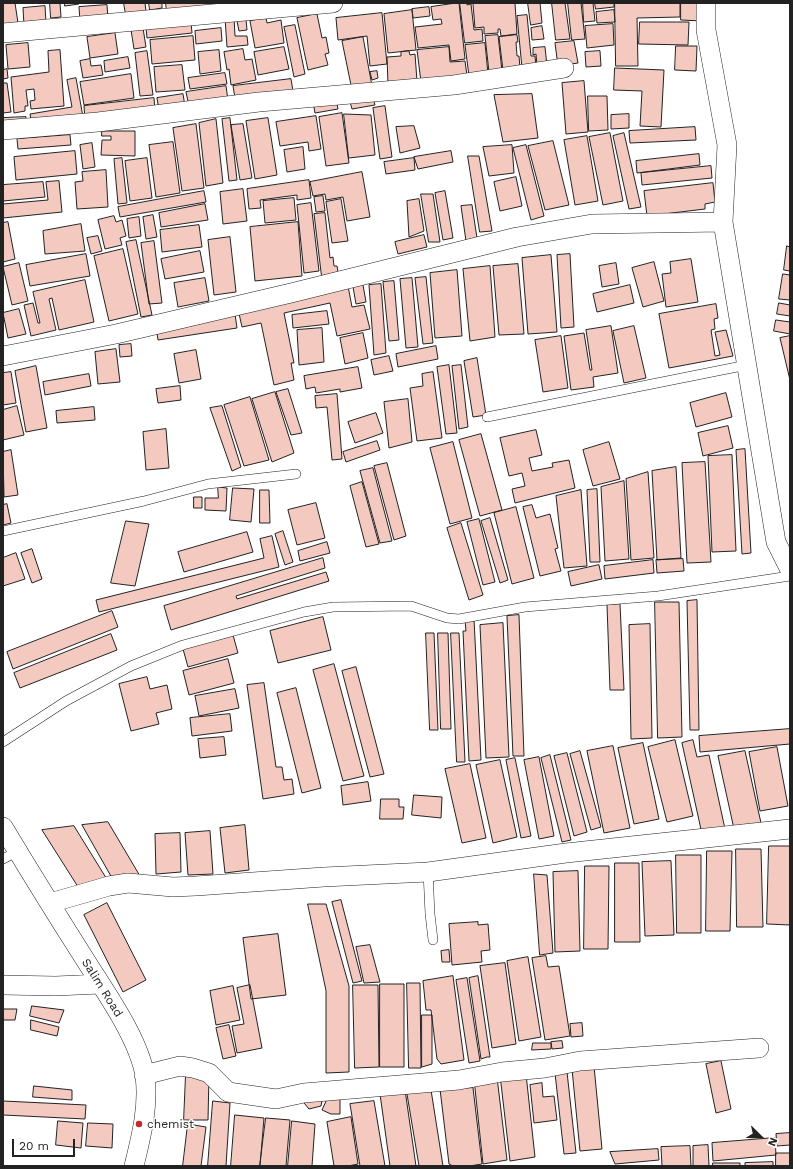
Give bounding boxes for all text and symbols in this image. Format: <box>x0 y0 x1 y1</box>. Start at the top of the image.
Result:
street label: Salim Road <box>78 956 126 1020</box>
place label: chemist <box>147 1117 194 1131</box>
north arrow <box>741 1117 781 1157</box>
marker: chemist <box>134 1119 144 1129</box>
scale bar <box>14 1131 77 1157</box>
text: N <box>765 1136 780 1148</box>
text: 20 m <box>19 1139 49 1153</box>

